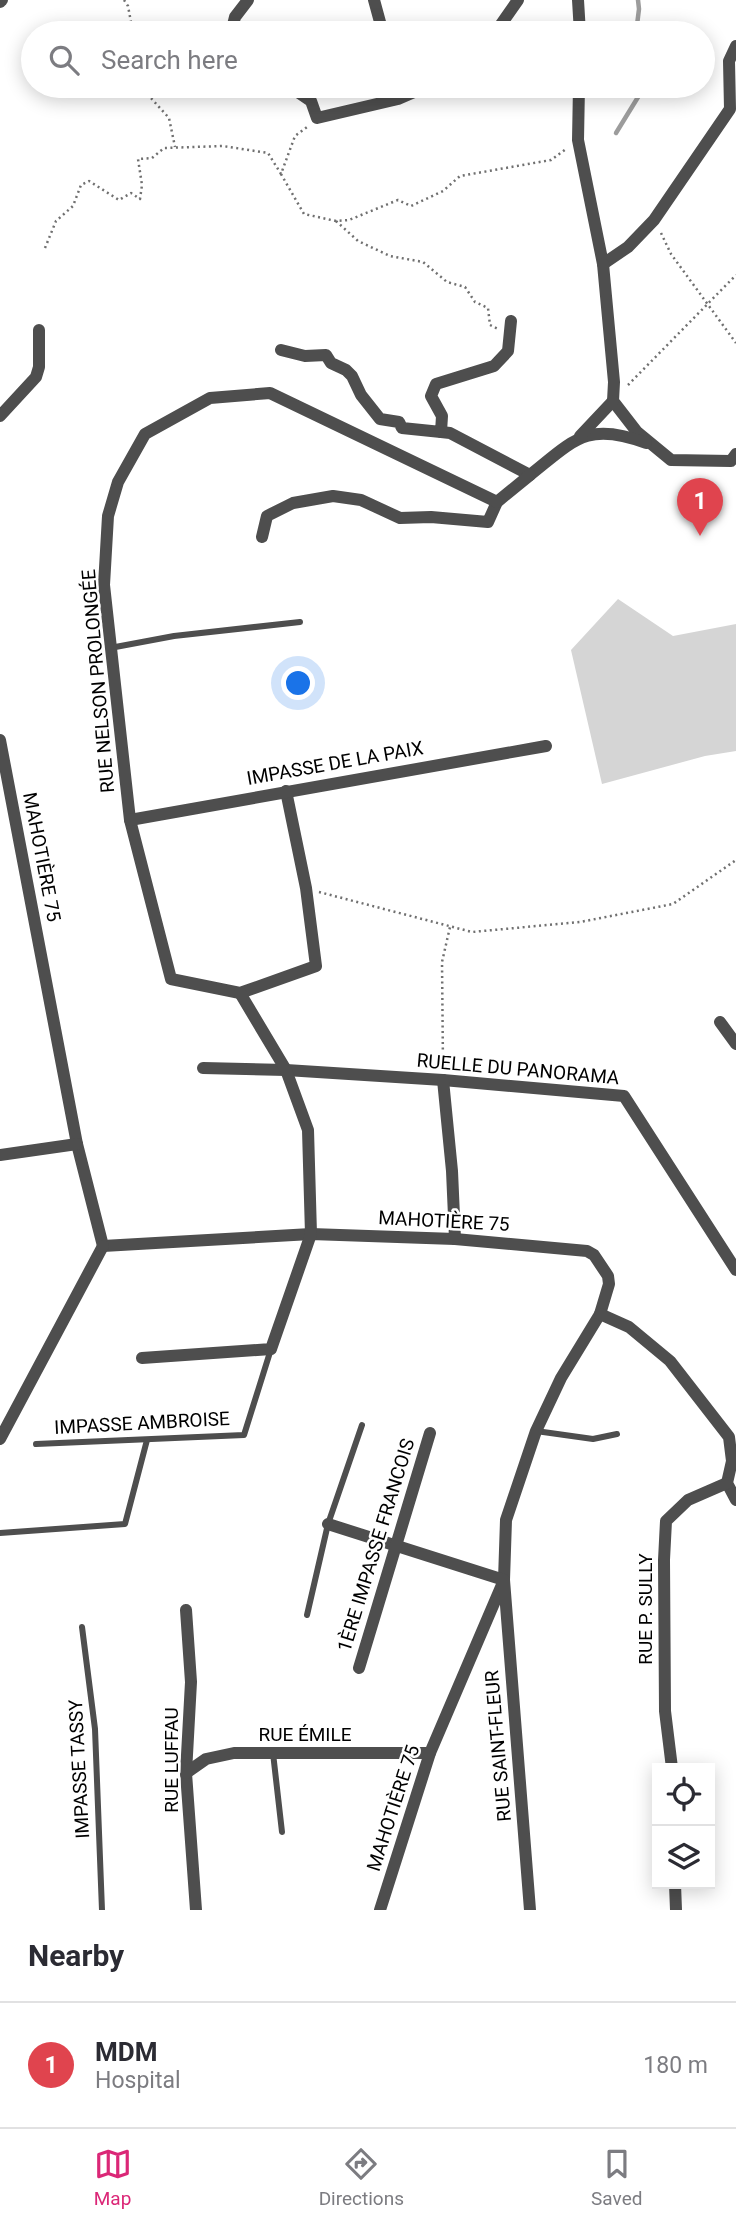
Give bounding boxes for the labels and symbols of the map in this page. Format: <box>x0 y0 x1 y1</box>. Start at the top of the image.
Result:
pin: 1 <box>677 478 723 536</box>
street label: RUE NELSON PROLONGÉE <box>77 568 119 794</box>
your location <box>281 666 315 700</box>
street label: IMPASSE DE LA PAIX <box>245 736 425 790</box>
street label: MAHOTIÈRE 75 <box>18 790 66 924</box>
street label: RUELLE DU PANORAMA <box>416 1049 621 1089</box>
street label: MAHOTIÈRE 75 <box>378 1206 510 1236</box>
street label: IMPASSE AMBROISE <box>54 1407 231 1439</box>
street label: 1ÈRE IMPASSE FRANCOIS <box>333 1436 419 1654</box>
street label: RUE P. SULLY <box>634 1553 657 1665</box>
street label: RUE SAINT-FLEUR <box>480 1669 516 1823</box>
street label: IMPASSE TASSY <box>64 1698 94 1839</box>
street label: RUE LUFFAU <box>160 1707 183 1813</box>
street label: RUE ÉMILE <box>258 1723 352 1746</box>
street label: MAHOTIÈRE 75 <box>362 1742 424 1874</box>

